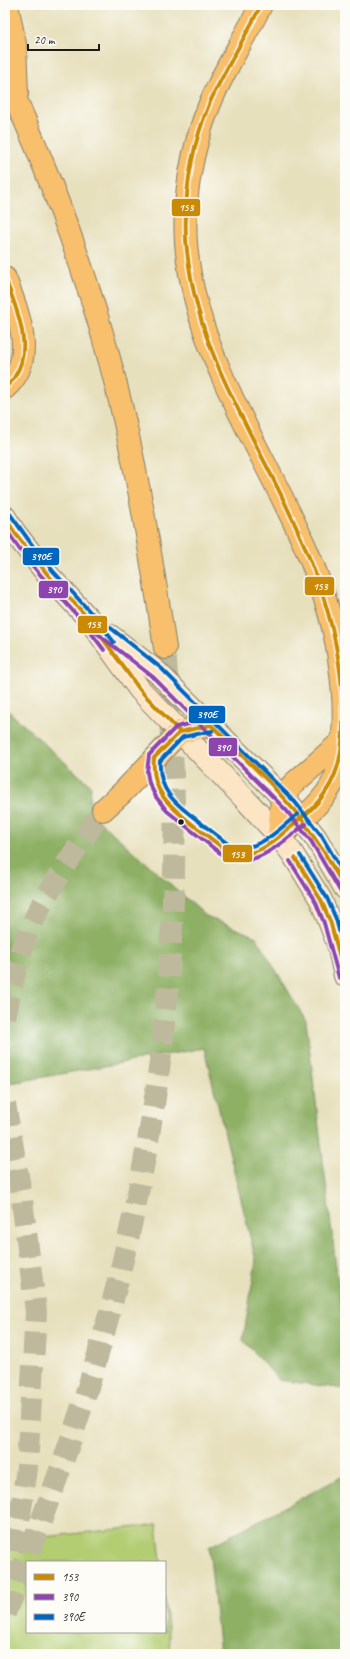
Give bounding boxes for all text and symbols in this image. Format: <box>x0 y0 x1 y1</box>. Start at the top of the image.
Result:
scale bar <box>28 26 99 52</box>
text: 20 m <box>34 32 56 48</box>
line badge: 153 <box>171 198 201 217</box>
text: 153 <box>179 200 194 214</box>
line badge: 390E <box>22 547 60 566</box>
text: 390E <box>31 549 53 563</box>
line badge: 153 <box>304 576 335 596</box>
text: 153 <box>313 579 328 593</box>
line badge: 390 <box>38 580 69 599</box>
text: 390 <box>47 582 62 596</box>
line badge: 153 <box>77 615 108 634</box>
text: 153 <box>86 617 101 631</box>
line badge: 390E <box>188 705 226 724</box>
text: 390E <box>197 707 219 721</box>
line badge: 390 <box>208 737 238 757</box>
text: 390 <box>216 740 231 754</box>
unlabelled marker <box>176 817 186 827</box>
line badge: 153 <box>222 844 253 863</box>
text: 153 <box>230 847 245 861</box>
legend <box>26 1561 166 1633</box>
text: 153 <box>62 1569 80 1585</box>
text: 390 <box>62 1589 80 1605</box>
text: 390E <box>62 1609 86 1625</box>

